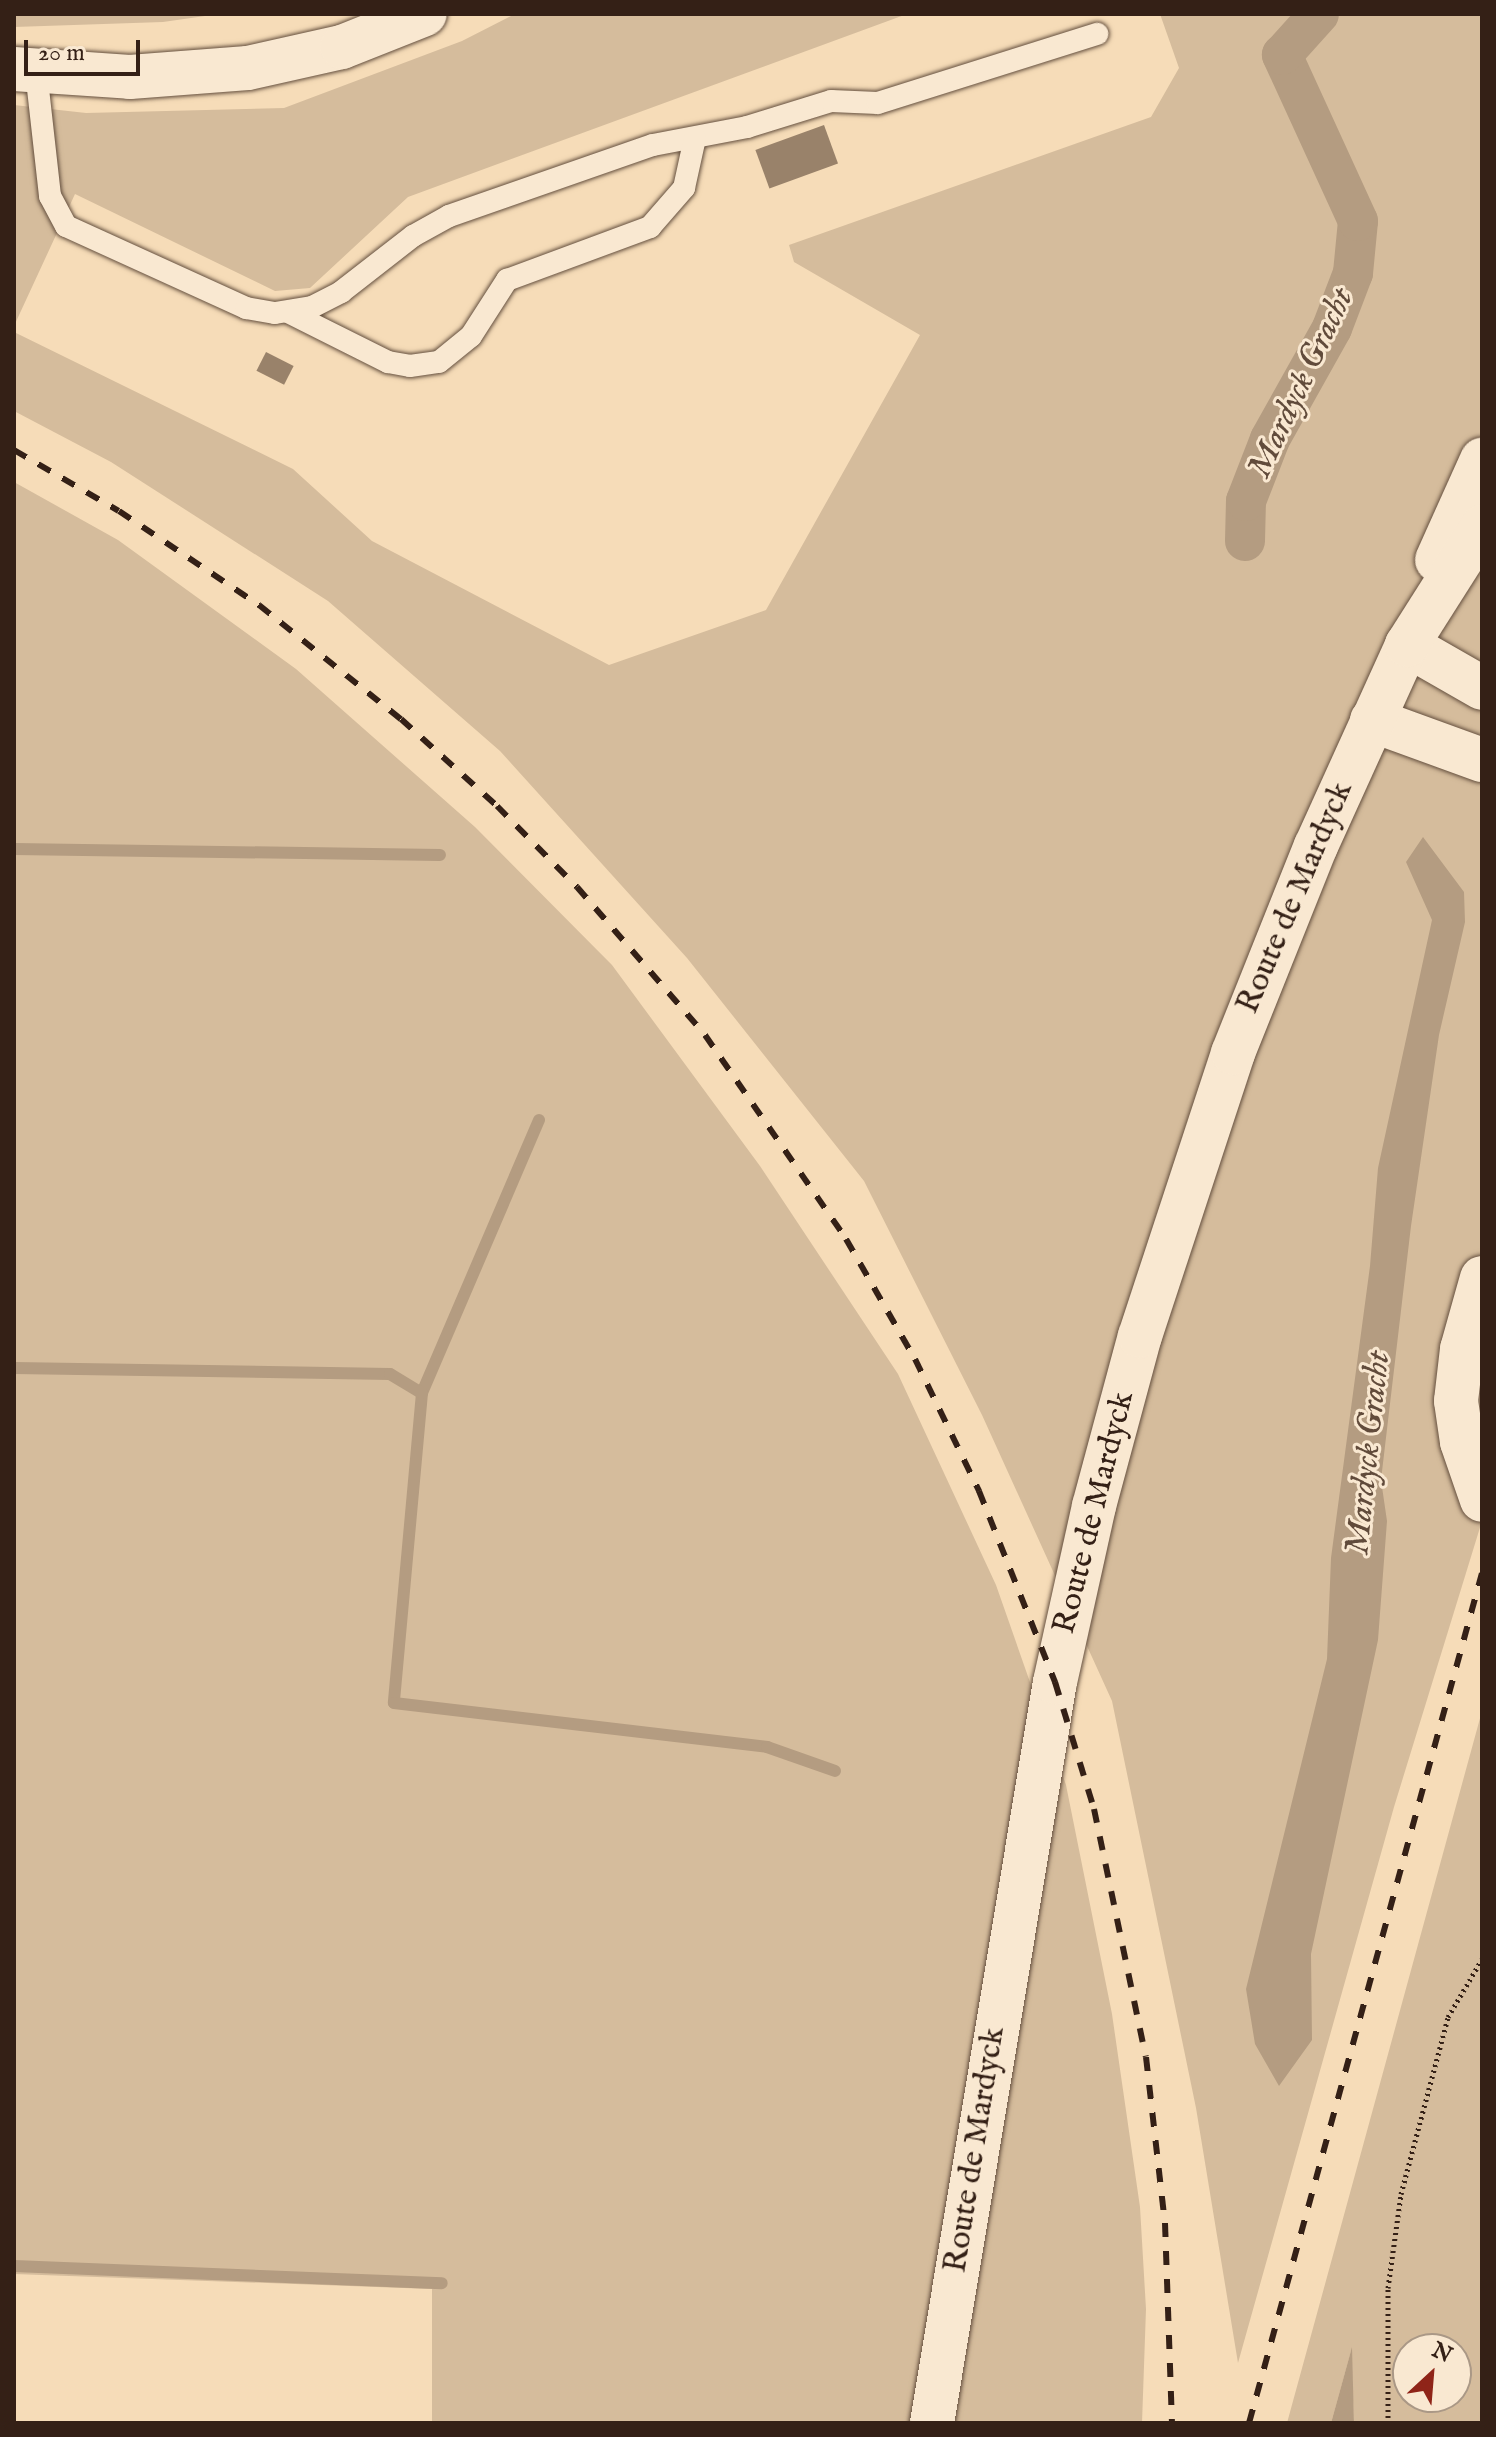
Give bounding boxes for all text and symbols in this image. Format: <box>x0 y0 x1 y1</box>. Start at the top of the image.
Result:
scale bar <box>28 24 144 74</box>
text: 20 m <box>38 38 85 69</box>
water label: Mardyck Gracht <box>1239 281 1363 485</box>
street label: Route de Mardyck <box>1230 776 1362 1020</box>
water label: Mardyck Gracht <box>1337 1349 1399 1557</box>
street label: Route de Mardyck <box>1046 1388 1144 1638</box>
street label: Route de Mardyck <box>938 2024 1014 2276</box>
north arrow <box>1392 2333 1472 2413</box>
text: N <box>1427 2336 1456 2370</box>

